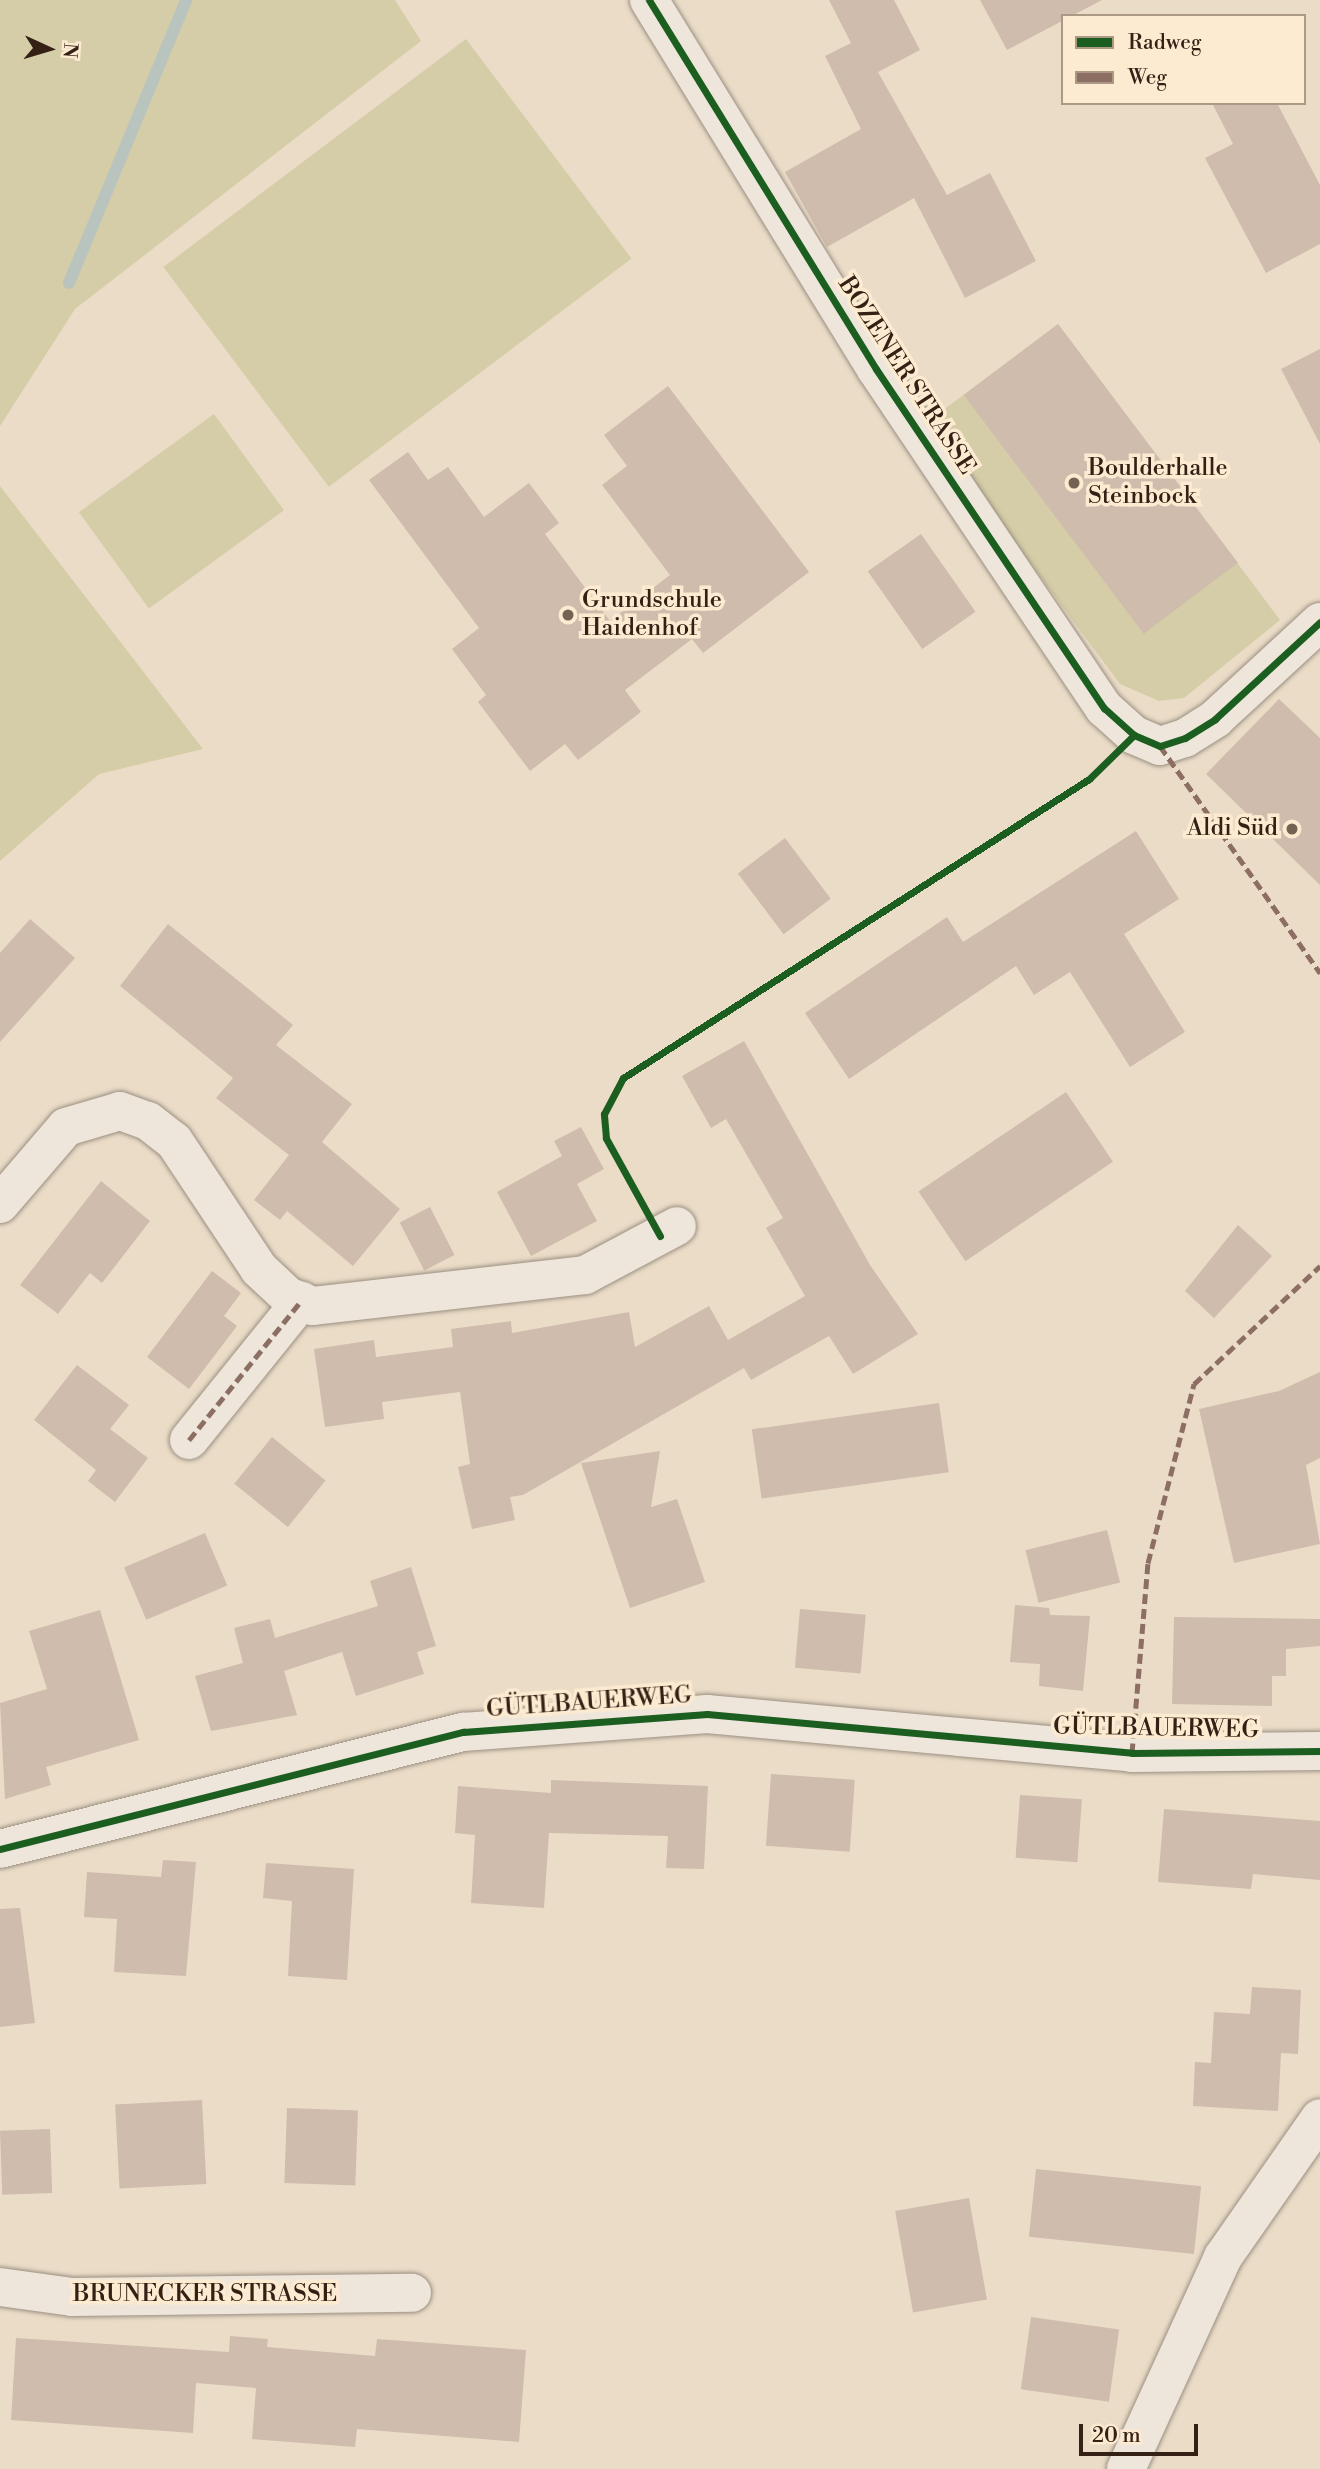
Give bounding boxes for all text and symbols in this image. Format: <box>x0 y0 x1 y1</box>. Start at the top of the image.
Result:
north arrow <box>14 14 84 84</box>
legend <box>1061 14 1306 105</box>
text: Radweg <box>1128 30 1202 56</box>
text: N <box>57 42 82 59</box>
text: Weg <box>1128 65 1167 91</box>
street label: BOZENER STRASSE <box>831 272 981 480</box>
place label: Boulderhalle Steinbock <box>1088 455 1228 511</box>
marker: Boulderhalle Steinbock <box>1066 475 1082 491</box>
place label: Grundschule Haidenhof <box>582 587 722 643</box>
marker: Grundschule Haidenhof <box>560 607 576 623</box>
place label: Aldi Süd <box>1187 815 1278 843</box>
marker: Aldi Süd <box>1284 821 1300 837</box>
street label: GÜTLBAUERWEG <box>485 1681 693 1725</box>
street label: GÜTLBAUERWEG <box>1053 1713 1259 1745</box>
street label: BRUNECKER STRASSE <box>73 2281 337 2309</box>
scale bar <box>1082 2410 1201 2454</box>
text: 20 m <box>1092 2423 1141 2449</box>

